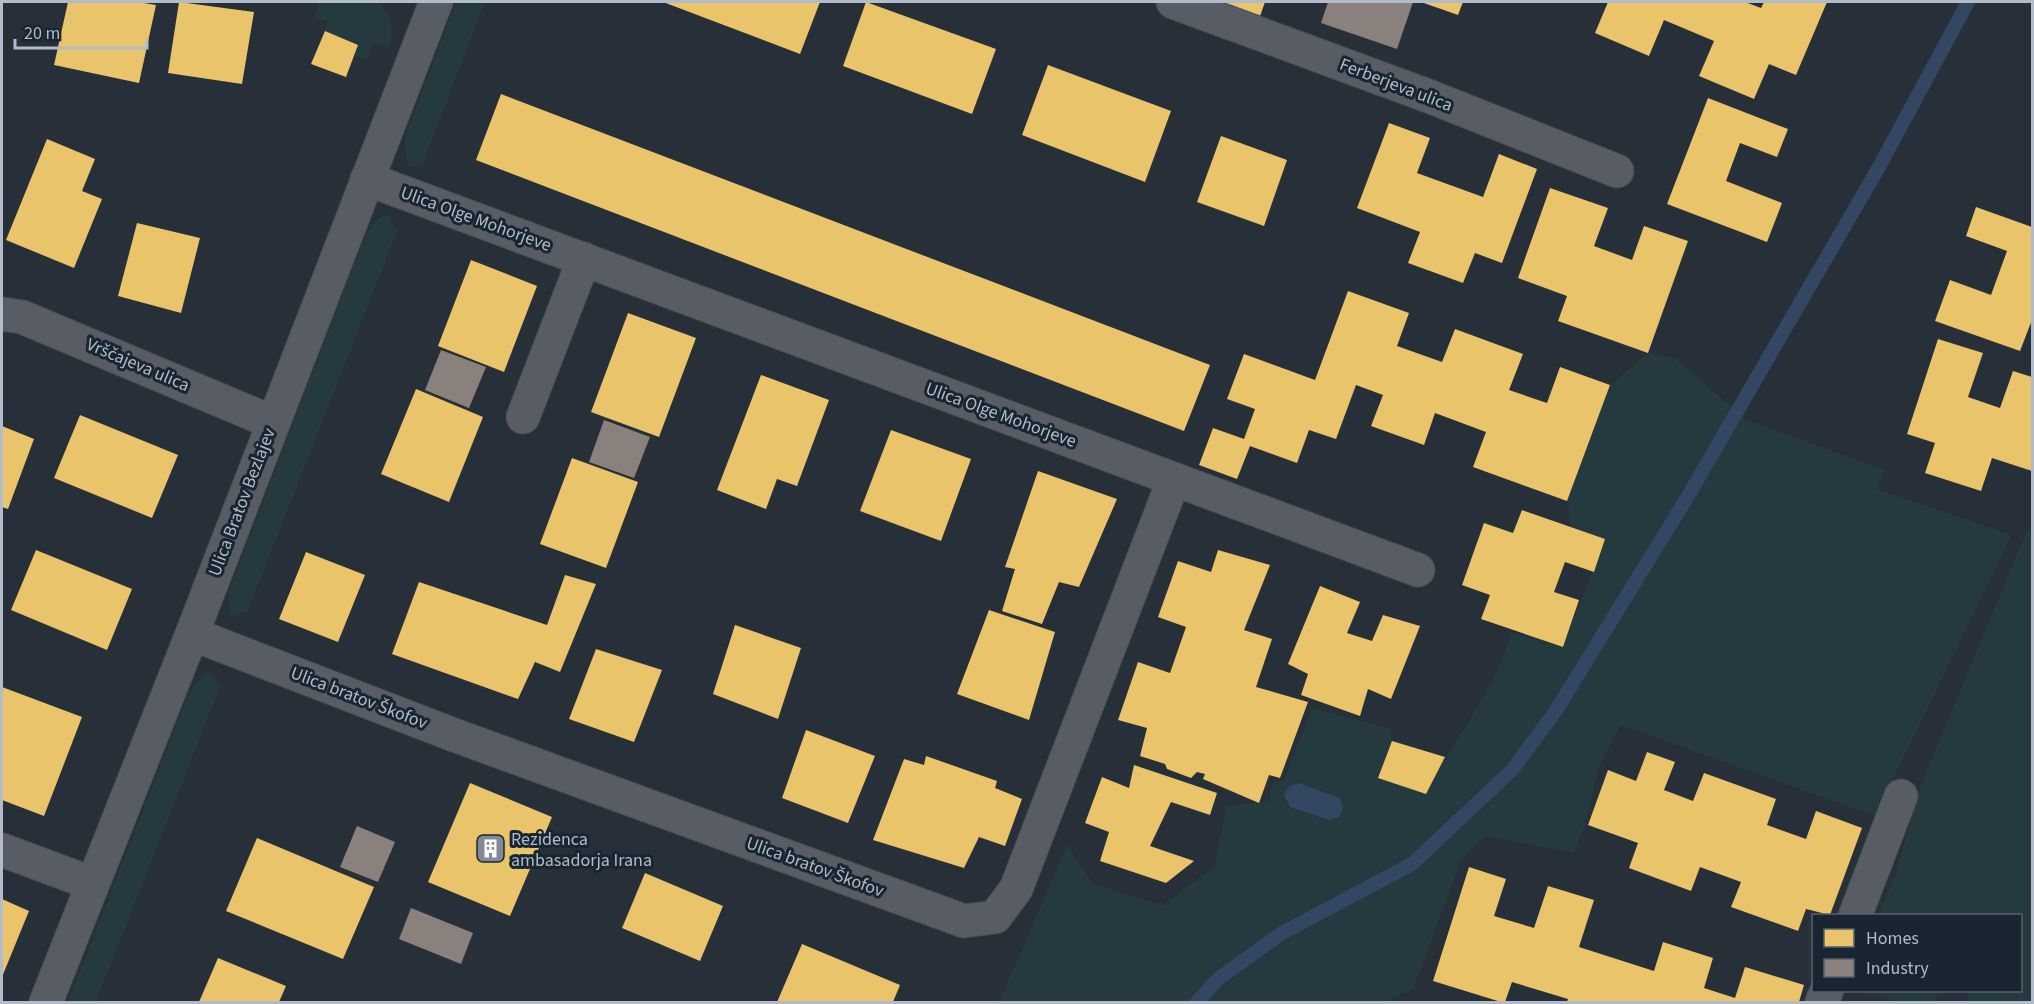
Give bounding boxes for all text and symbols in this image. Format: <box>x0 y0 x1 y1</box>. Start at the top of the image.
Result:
scale bar <box>15 12 147 50</box>
text: 20 m <box>24 21 60 46</box>
street label: Ferberjeva ulica <box>1336 52 1456 118</box>
street label: Ulica Olge Mohorjeve <box>397 180 555 258</box>
street label: Vrščajeva ulica <box>83 332 193 398</box>
street label: Ulica Olge Mohorjeve <box>922 376 1080 454</box>
street label: Ulica Bratov Bezlajev <box>202 424 282 580</box>
street label: Ulica bratov Škofov <box>287 660 432 736</box>
place label: Rezidenca ambasadorja Irana <box>511 827 652 873</box>
street label: Ulica bratov Škofov <box>743 831 888 904</box>
building icon: Rezidenca ambasadorja Irana <box>474 833 506 865</box>
legend <box>1812 914 2022 992</box>
text: Homes <box>1866 926 1919 951</box>
text: Industry <box>1866 956 1929 981</box>

